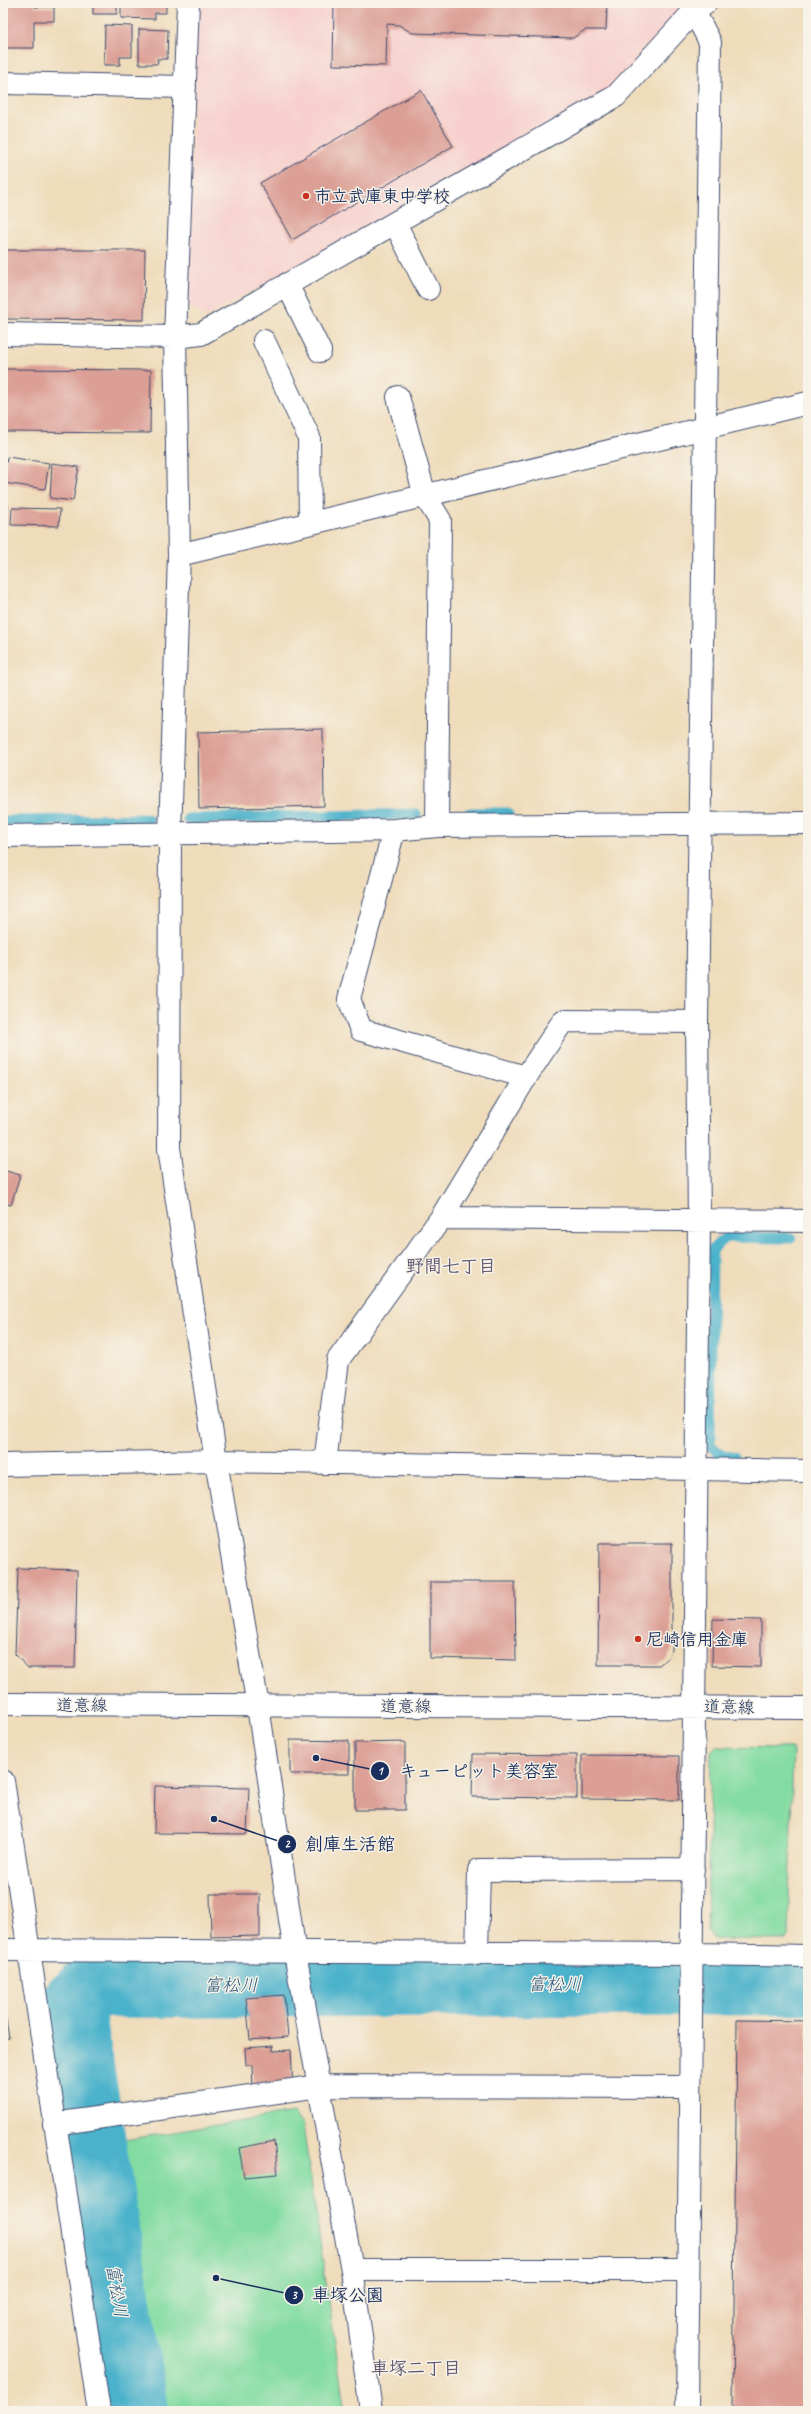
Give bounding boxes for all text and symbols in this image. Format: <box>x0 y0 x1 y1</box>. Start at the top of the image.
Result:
place label: 市立武庫東中学校 <box>314 186 450 207</box>
marker: 市立武庫東中学校 <box>301 191 311 201</box>
district label: 野間七丁目 <box>406 1255 496 1277</box>
place label: 尼崎信用金庫 <box>646 1629 748 1650</box>
marker: 尼崎信用金庫 <box>633 1634 643 1644</box>
street label: 道意線 <box>57 1695 108 1716</box>
street label: 道意線 <box>381 1696 432 1717</box>
street label: 道意線 <box>703 1696 755 1718</box>
callout: キューピット美容室 <box>370 1756 568 1786</box>
text: キューピット美容室 <box>399 1760 559 1782</box>
text: 1 <box>377 1763 384 1779</box>
callout: 創庫生活館 <box>277 1829 403 1859</box>
text: 創庫生活館 <box>305 1833 395 1855</box>
text: 2 <box>284 1836 291 1852</box>
water label: 富松川 <box>528 1973 582 1995</box>
water label: 富松川 <box>204 1974 258 1996</box>
water label: 富松川 <box>102 2263 132 2319</box>
callout: 車塚公園 <box>284 2280 392 2310</box>
text: 車塚公園 <box>312 2284 384 2306</box>
text: 3 <box>291 2287 298 2303</box>
district label: 車塚二丁目 <box>371 2357 461 2379</box>

